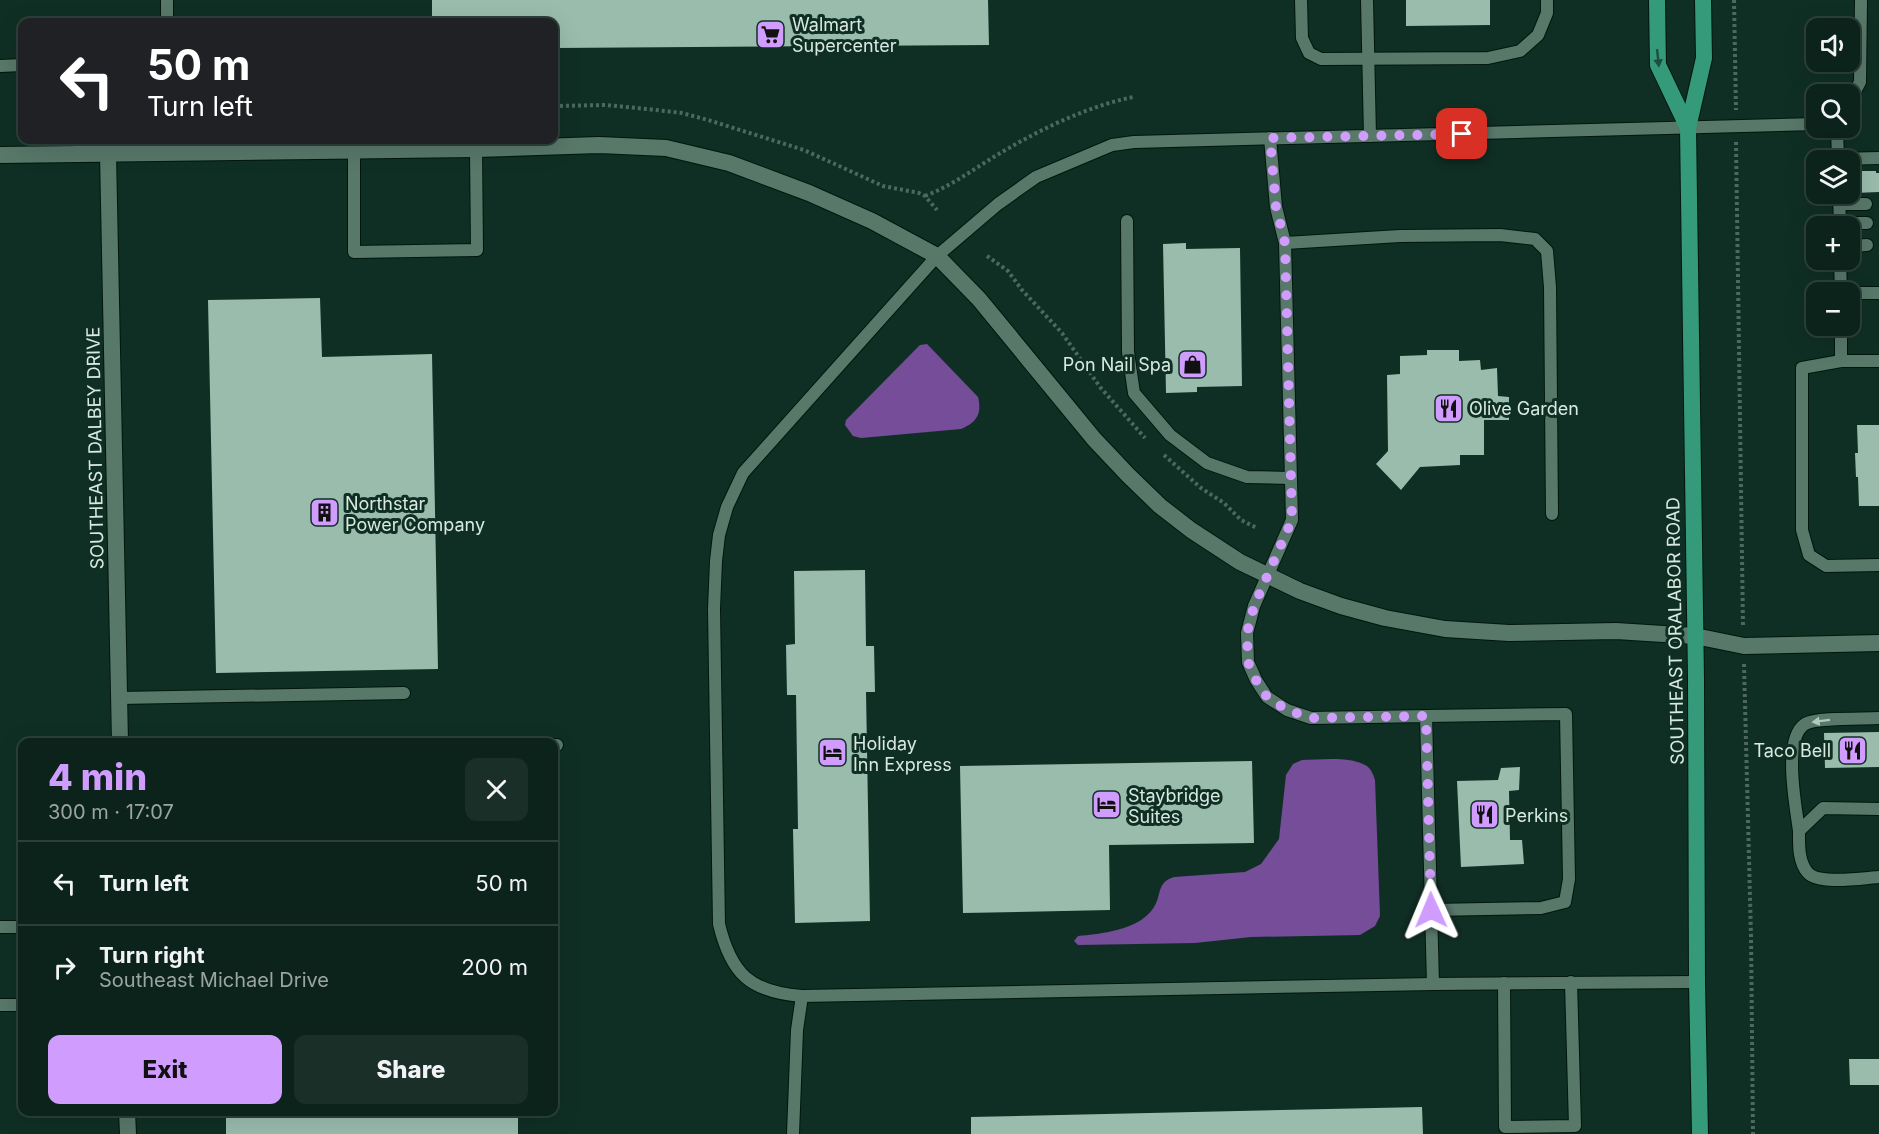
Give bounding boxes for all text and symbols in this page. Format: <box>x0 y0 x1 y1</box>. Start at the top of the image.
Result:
place label: Walmart Supercenter <box>792 14 897 56</box>
supermarket icon: Walmart Supercenter <box>755 18 787 50</box>
map controls <box>1806 18 1860 336</box>
button: sound <box>1806 18 1860 72</box>
text: 50 m <box>147 39 250 90</box>
icon: left <box>48 42 126 120</box>
one-way arrow <box>1653 49 1663 68</box>
button: search <box>1806 84 1860 138</box>
text: Turn left <box>147 90 253 123</box>
pin <box>1436 108 1487 159</box>
icon: arrive <box>1445 117 1478 150</box>
button: layers <box>1806 150 1860 204</box>
button: + <box>1806 216 1860 270</box>
button: − <box>1806 282 1860 336</box>
street label: SOUTHEAST DALBEY DRIVE <box>82 326 108 570</box>
shop icon: Pon Nail Spa <box>1176 348 1208 380</box>
place label: Pon Nail Spa <box>1063 354 1171 375</box>
restaurant icon: Olive Garden <box>1432 392 1464 424</box>
place label: Olive Garden <box>1469 398 1579 419</box>
place label: Northstar Power Company <box>345 493 485 535</box>
building icon: Northstar Power Company <box>308 497 340 529</box>
street label: SOUTHEAST ORALABOR ROAD <box>1662 497 1688 765</box>
one-way arrow <box>1811 717 1830 726</box>
place label: Holiday Inn Express <box>853 733 952 775</box>
restaurant icon: Taco Bell <box>1836 734 1868 766</box>
hotel icon: Holiday Inn Express <box>816 737 848 769</box>
place label: Taco Bell <box>1753 740 1831 761</box>
text: 4 min <box>48 755 147 799</box>
button: close <box>465 758 528 821</box>
place label: Staybridge Suites <box>1128 785 1221 827</box>
hotel icon: Staybridge Suites <box>1091 789 1123 821</box>
restaurant icon: Perkins <box>1468 799 1500 831</box>
text: 300 m · 17:07 <box>48 800 174 824</box>
place label: Perkins <box>1505 805 1568 826</box>
icon: left <box>48 867 81 900</box>
text: Turn left <box>99 870 189 896</box>
text: 50 m <box>475 870 528 896</box>
position arrow <box>1399 878 1463 942</box>
text: Turn right <box>99 942 205 968</box>
icon: right <box>48 951 81 984</box>
text: 200 m <box>461 954 528 980</box>
text: Southeast Michael Drive <box>99 968 329 992</box>
button: Exit <box>48 1035 282 1104</box>
button: Share <box>294 1035 528 1104</box>

